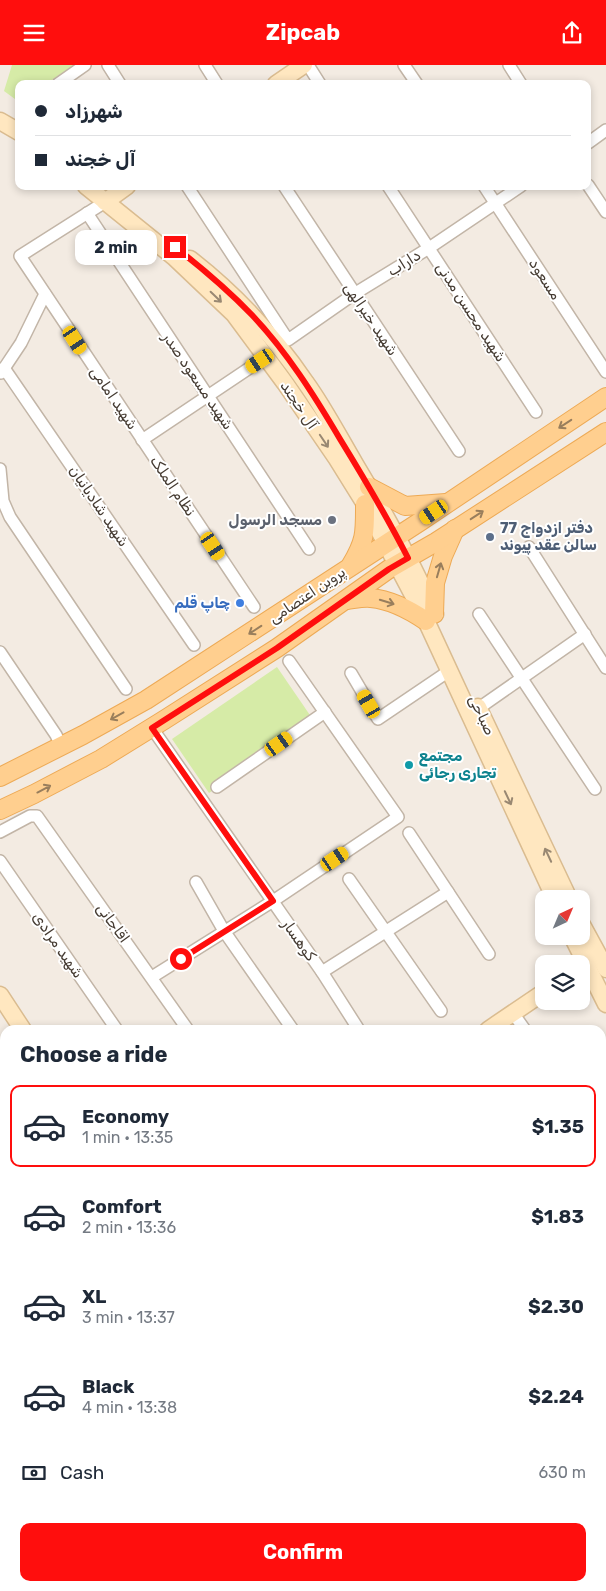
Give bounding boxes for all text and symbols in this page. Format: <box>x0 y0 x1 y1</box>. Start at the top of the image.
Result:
icon: menu <box>20 19 48 47</box>
text: Zipcab <box>266 19 340 46</box>
icon: share <box>558 19 586 47</box>
text: شهرزاد <box>65 100 123 123</box>
text: آل خجند <box>65 148 136 171</box>
callout: 2 min <box>75 229 158 265</box>
route end <box>164 236 186 258</box>
text: 2 min <box>94 238 138 257</box>
street label: داراب <box>384 246 424 280</box>
street label: مسعود <box>525 255 565 303</box>
street label: شهید محسن مدنی <box>432 259 510 365</box>
street label: شهید خیرالهی <box>340 279 402 359</box>
one-way arrow <box>210 291 222 303</box>
car <box>60 323 89 357</box>
street label: شهید مسعود صدر <box>158 328 237 433</box>
car <box>243 346 276 376</box>
street label: شهید امامی <box>86 363 142 433</box>
street label: آل خجند <box>276 378 322 433</box>
one-way arrow <box>558 419 572 429</box>
one-way arrow <box>319 433 329 447</box>
street label: نظام الملک <box>145 452 200 520</box>
street label: شهید شادیانیان <box>65 462 133 550</box>
car <box>417 497 450 527</box>
one-way arrow <box>469 510 483 520</box>
place label: مسجد الرسول <box>229 511 322 529</box>
marker: مسجد الرسول <box>326 514 338 526</box>
place label: دفتر ازدواج 77 سالن عقد پیوند <box>500 519 597 555</box>
car <box>198 529 227 563</box>
marker: دفتر ازدواج 77 سالن عقد پیوند <box>484 531 496 543</box>
one-way arrow <box>434 562 444 578</box>
street label: پروین اعتصامی <box>265 563 349 628</box>
place label: چاپ قلم <box>174 594 230 614</box>
marker: چاپ قلم <box>234 597 246 609</box>
one-way arrow <box>379 598 395 608</box>
one-way arrow <box>248 625 262 635</box>
car <box>355 687 382 721</box>
street label: صباحی <box>465 692 499 738</box>
one-way arrow <box>110 712 125 721</box>
car <box>262 729 295 759</box>
place label: مجتمع تجاری رجائی <box>419 747 497 782</box>
marker: مجتمع تجاری رجائی <box>403 759 415 771</box>
one-way arrow <box>36 784 51 793</box>
one-way arrow <box>504 790 513 805</box>
car <box>318 844 351 874</box>
one-way arrow <box>543 848 553 863</box>
north arrow <box>535 890 590 945</box>
map controls <box>535 890 590 1010</box>
street label: اقاجانی <box>93 900 133 946</box>
street label: شهید مرادی <box>29 909 87 981</box>
street label: کوهسار <box>278 915 320 964</box>
route start <box>170 948 192 970</box>
button: layers <box>535 955 590 1010</box>
text: Choose a ride <box>20 1041 167 1068</box>
icon: car <box>22 1104 67 1149</box>
text: Economy <box>82 1105 169 1128</box>
text: $1.35 <box>532 1115 584 1138</box>
text: 1 min · 13:35 <box>82 1128 173 1147</box>
icon: car <box>22 1194 67 1239</box>
text: Comfort <box>82 1195 162 1218</box>
text: $1.83 <box>531 1205 584 1228</box>
text: 2 min · 13:36 <box>82 1218 176 1237</box>
icon: car <box>22 1284 67 1329</box>
text: XL <box>82 1285 106 1308</box>
text: $2.30 <box>528 1295 584 1318</box>
text: 3 min · 13:37 <box>82 1308 175 1327</box>
icon: car <box>22 1374 67 1419</box>
text: Black <box>82 1375 134 1398</box>
text: $2.24 <box>528 1385 584 1408</box>
text: 4 min · 13:38 <box>82 1398 177 1417</box>
icon: cash <box>20 1459 48 1487</box>
text: Cash <box>60 1461 104 1484</box>
text: 630 m <box>538 1463 586 1482</box>
button: Confirm <box>20 1523 586 1581</box>

